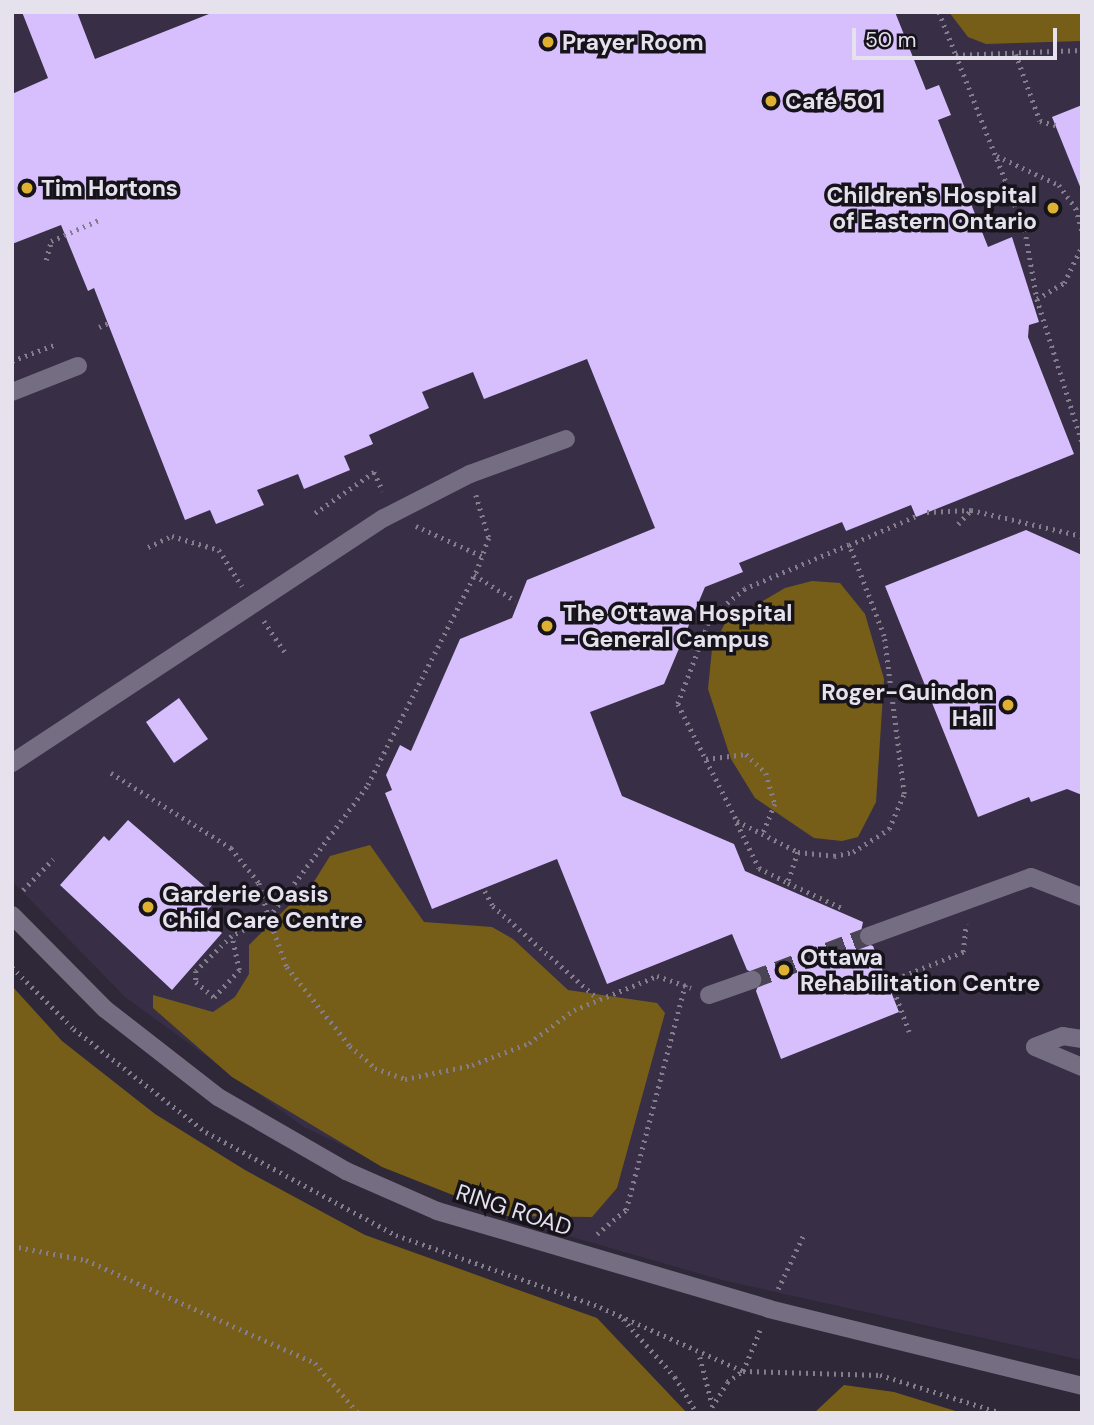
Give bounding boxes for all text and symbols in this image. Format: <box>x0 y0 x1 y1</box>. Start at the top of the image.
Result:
scale bar <box>856 14 1061 58</box>
text: 50 m <box>865 26 916 54</box>
place label: Prayer Room <box>562 28 704 56</box>
marker: Prayer Room <box>540 34 556 50</box>
place label: Café 501 <box>785 87 882 115</box>
marker: Café 501 <box>763 93 779 109</box>
place label: Tim Hortons <box>41 174 178 202</box>
marker: Tim Hortons <box>19 180 35 196</box>
place label: Children's Hospital of Eastern Ontario <box>826 181 1037 235</box>
marker: Children's Hospital of Eastern Ontario <box>1043 198 1063 218</box>
place label: The Ottawa Hospital - General Campus <box>563 599 792 653</box>
marker: The Ottawa Hospital - General Campus <box>537 616 557 636</box>
place label: Roger-Guindon Hall <box>821 678 994 732</box>
marker: Roger-Guindon Hall <box>1000 697 1016 713</box>
place label: Garderie Oasis Child Care Centre <box>162 880 363 934</box>
marker: Garderie Oasis Child Care Centre <box>140 899 156 915</box>
place label: Ottawa Rehabilitation Centre <box>800 943 1040 997</box>
marker: Ottawa Rehabilitation Centre <box>774 960 794 980</box>
street label: RING ROAD <box>453 1178 575 1242</box>

